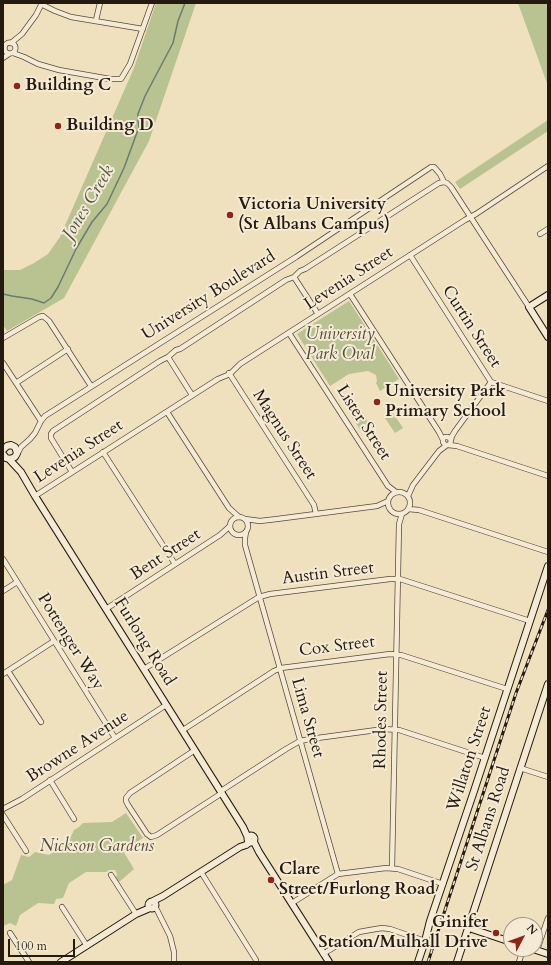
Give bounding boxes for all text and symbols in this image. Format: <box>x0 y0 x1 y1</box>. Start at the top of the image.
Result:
place label: Building C <box>25 76 111 96</box>
marker: Building C <box>12 81 22 91</box>
place label: Building D <box>66 116 153 136</box>
marker: Building D <box>53 121 63 131</box>
water label: Jones Creek <box>58 162 120 244</box>
place label: Victoria University (St Albans Campus) <box>238 195 390 235</box>
marker: Victoria University (St Albans Campus) <box>225 210 235 220</box>
street label: Levenia Street <box>301 243 397 315</box>
street label: University Boulevard <box>138 247 280 345</box>
street label: Curtin Street <box>437 282 505 372</box>
park label: University Park Oval <box>305 325 375 365</box>
street label: Lister Street <box>331 382 395 464</box>
place label: University Park Primary School <box>385 382 506 422</box>
street label: Magnus Street <box>247 386 321 484</box>
marker: University Park Primary School <box>372 397 382 407</box>
street label: Levenia Street <box>31 416 127 488</box>
street label: Bent Street <box>127 525 205 585</box>
street label: Austin Street <box>281 558 375 590</box>
street label: Pottenger Way <box>32 590 108 694</box>
street label: Furlong Road <box>109 594 179 690</box>
street label: Cox Street <box>298 632 376 662</box>
street label: Rhodes Street <box>371 671 393 769</box>
street label: Lima Street <box>286 676 328 760</box>
street label: Willaton Street <box>443 704 497 814</box>
street label: Browne Avenue <box>23 706 133 788</box>
street label: St Albans Road <box>463 764 515 874</box>
park label: Nickson Gardens <box>40 837 154 857</box>
place label: Clare Street/Furlong Road <box>279 860 435 900</box>
marker: Clare Street/Furlong Road <box>266 875 276 885</box>
place label: Ginifer Station/Mulhall Drive <box>319 913 488 953</box>
north arrow <box>503 917 543 957</box>
text: N <box>523 921 540 938</box>
marker: Ginifer Station/Mulhall Drive <box>491 928 501 938</box>
scale bar <box>10 931 77 957</box>
text: 100 m <box>15 938 47 954</box>

